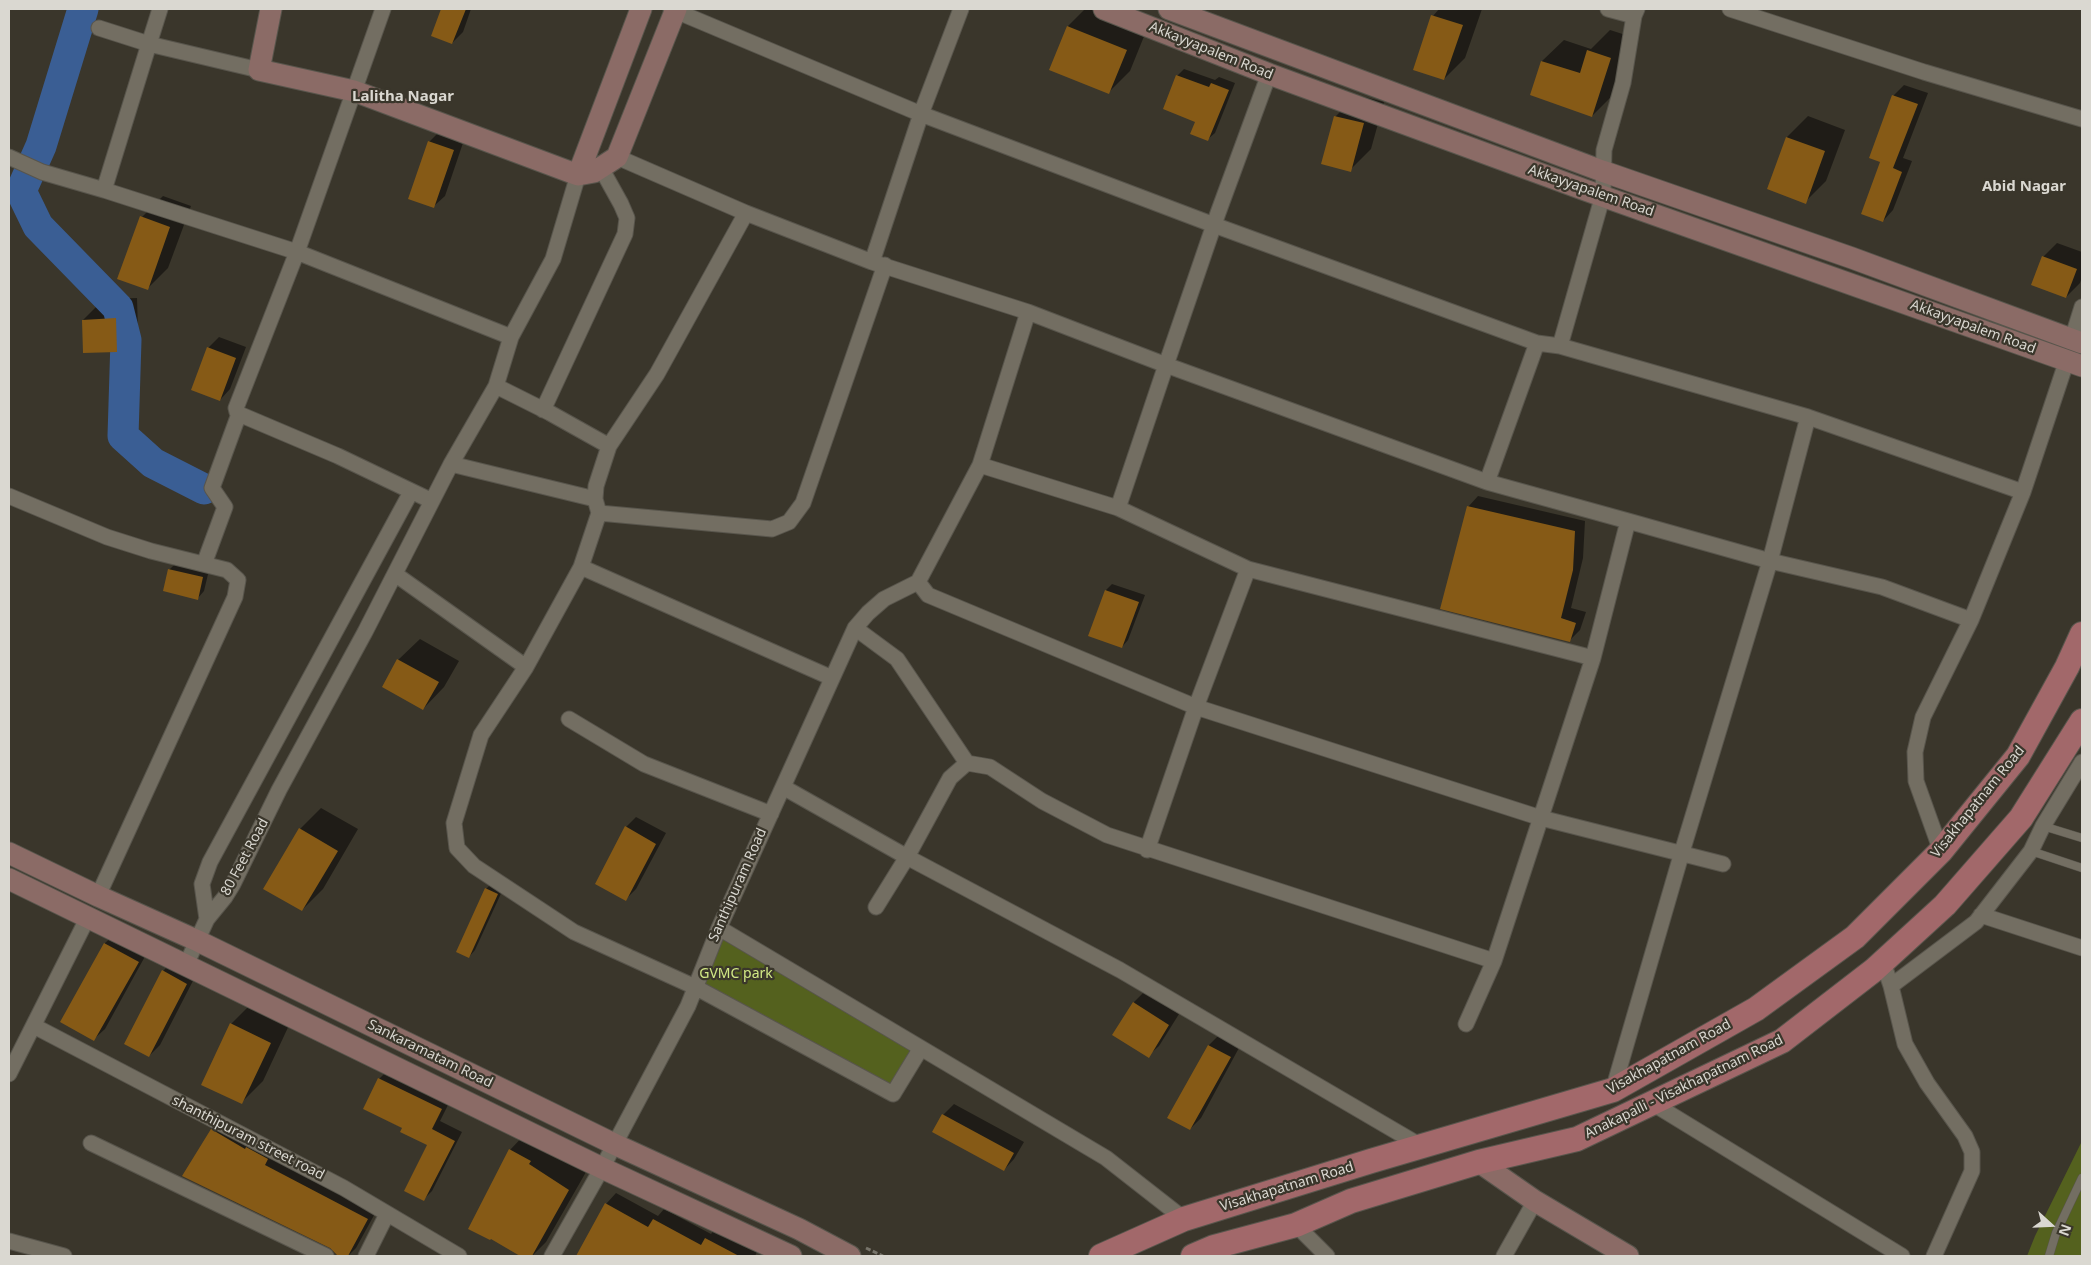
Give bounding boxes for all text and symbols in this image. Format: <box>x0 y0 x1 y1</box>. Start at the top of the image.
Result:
street label: Akkayyapalem Road <box>1147 18 1275 84</box>
district label: Lalitha Nagar <box>352 88 454 106</box>
street label: Akkayyapalem Road <box>1526 162 1656 220</box>
district label: Abid Nagar <box>1982 178 2066 196</box>
street label: Akkayyapalem Road <box>1908 296 2038 358</box>
street label: Visakhapatnam Road <box>1928 743 2028 861</box>
street label: 80 Feet Road <box>218 816 272 898</box>
street label: Santhipuram Road <box>705 826 771 944</box>
park label: GVMC park <box>699 966 773 982</box>
street label: Sankaramatam Road <box>365 1016 495 1092</box>
street label: Visakhapatnam Road <box>1604 1016 1734 1098</box>
street label: Anakapalli - Visakhapatnam Road <box>1582 1031 1786 1143</box>
street label: shanthipuram street road <box>169 1092 327 1184</box>
street label: Visakhapatnam Road <box>1218 1159 1356 1215</box>
north arrow <box>2026 1200 2076 1250</box>
text: N <box>2055 1222 2076 1239</box>

